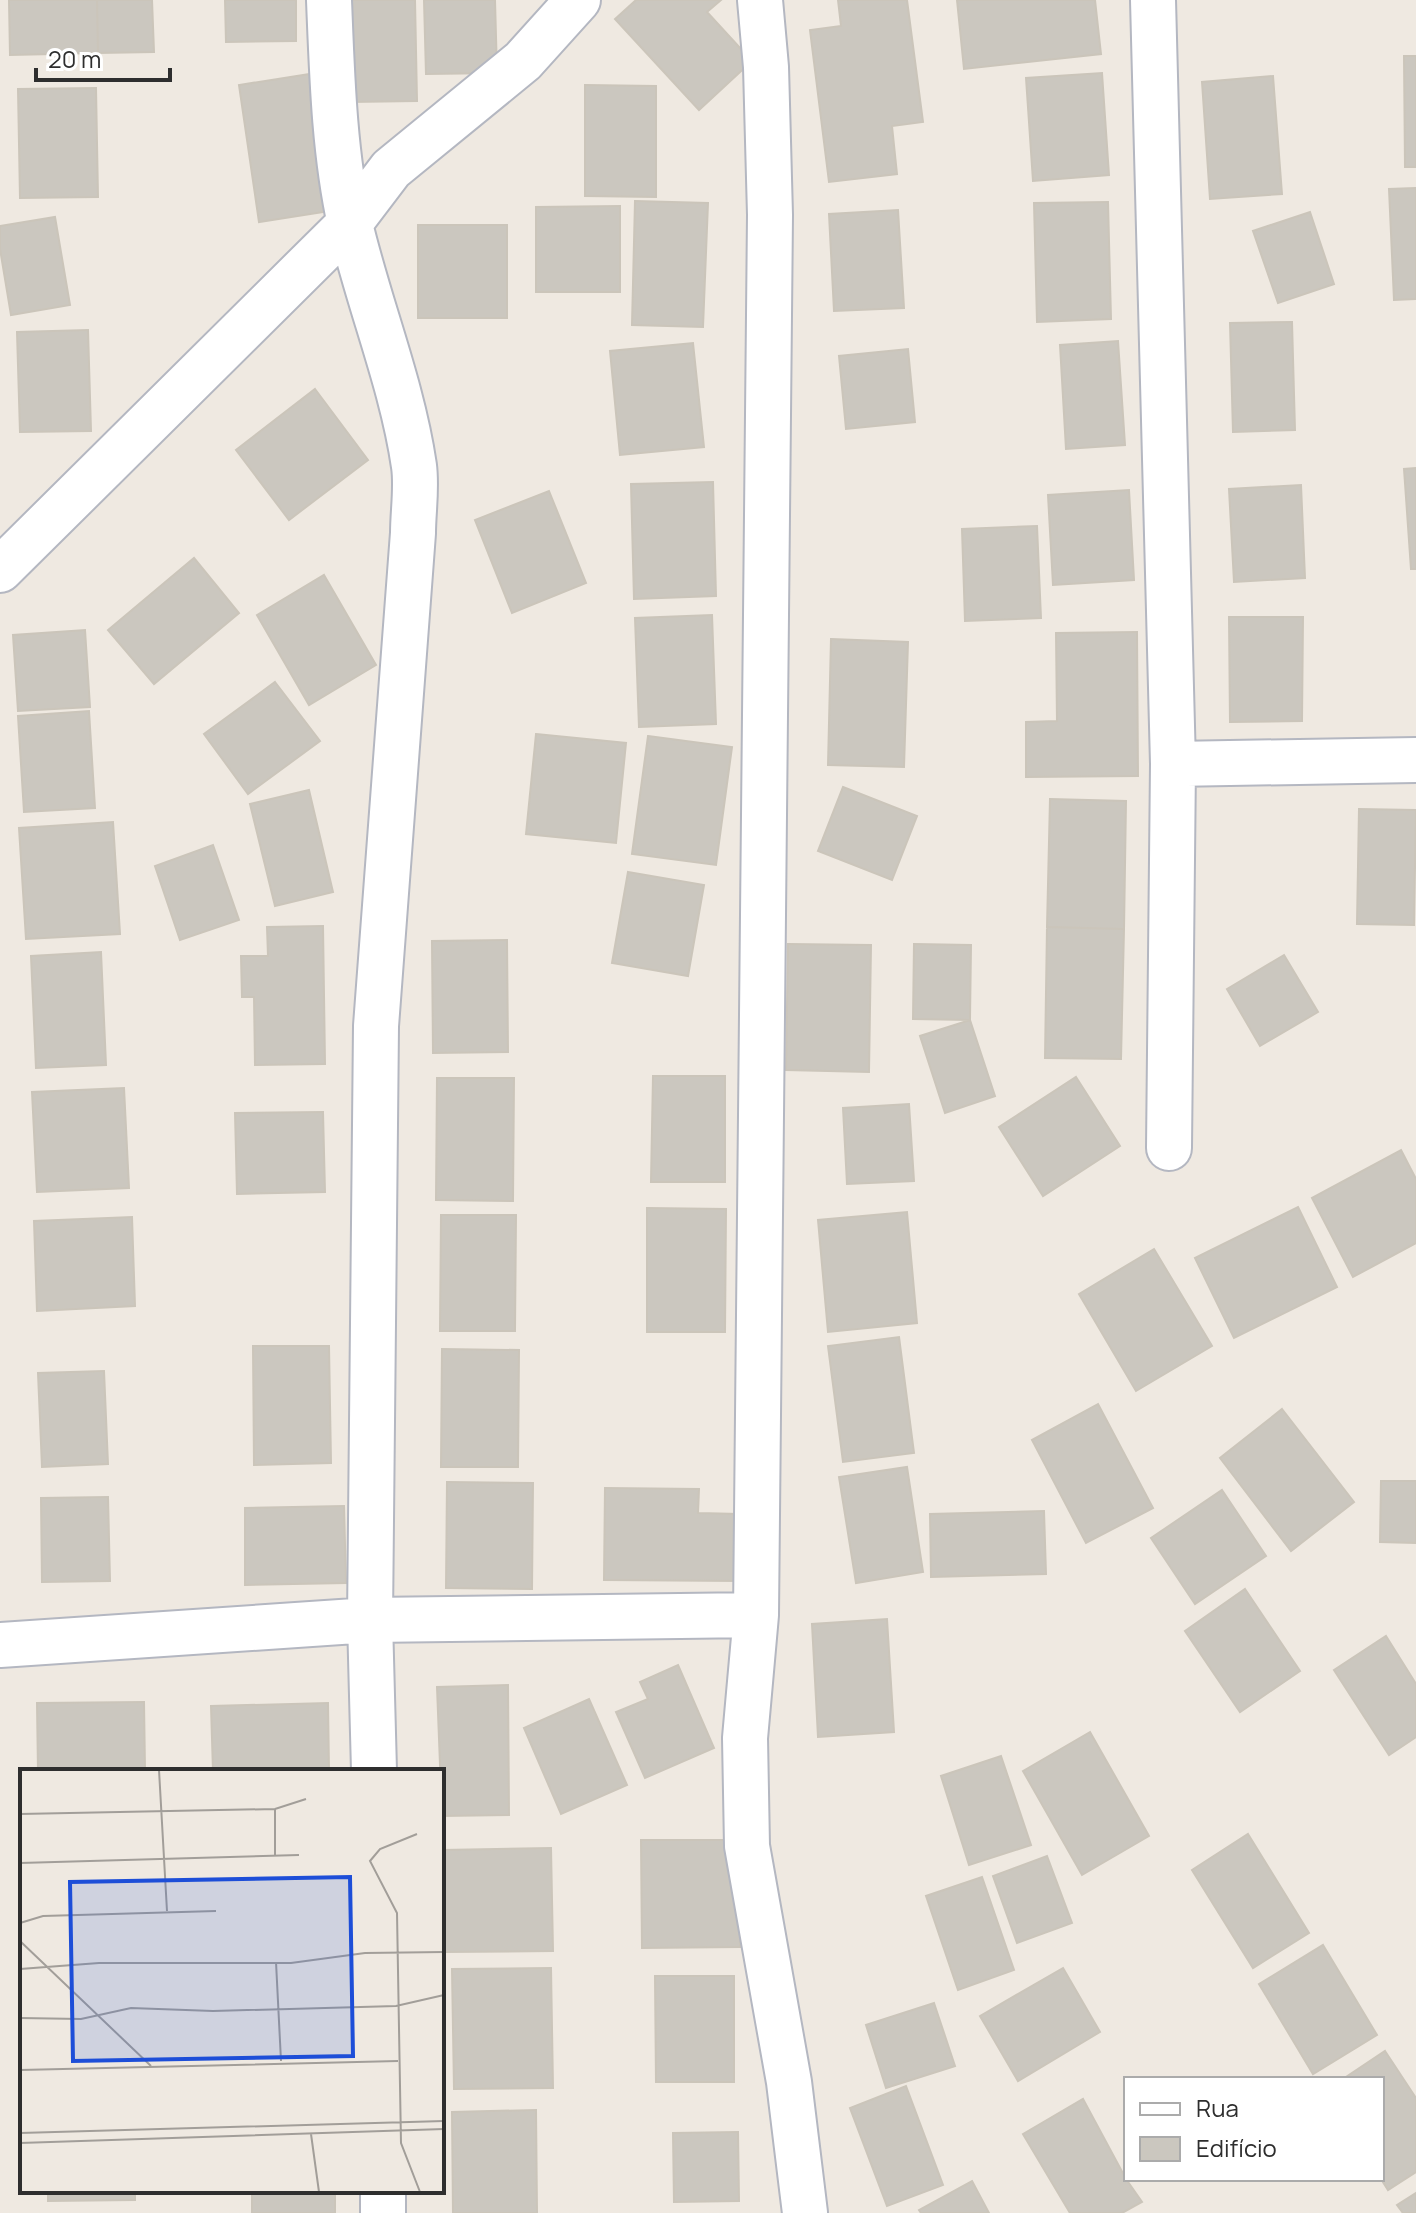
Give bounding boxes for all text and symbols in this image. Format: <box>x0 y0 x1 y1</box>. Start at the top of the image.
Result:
scale bar <box>36 32 170 82</box>
text: 20 m <box>48 42 101 75</box>
inset map <box>20 1769 444 2193</box>
legend <box>1124 2077 1384 2181</box>
text: Rua <box>1196 2091 1239 2124</box>
text: Edifício <box>1196 2131 1277 2164</box>

